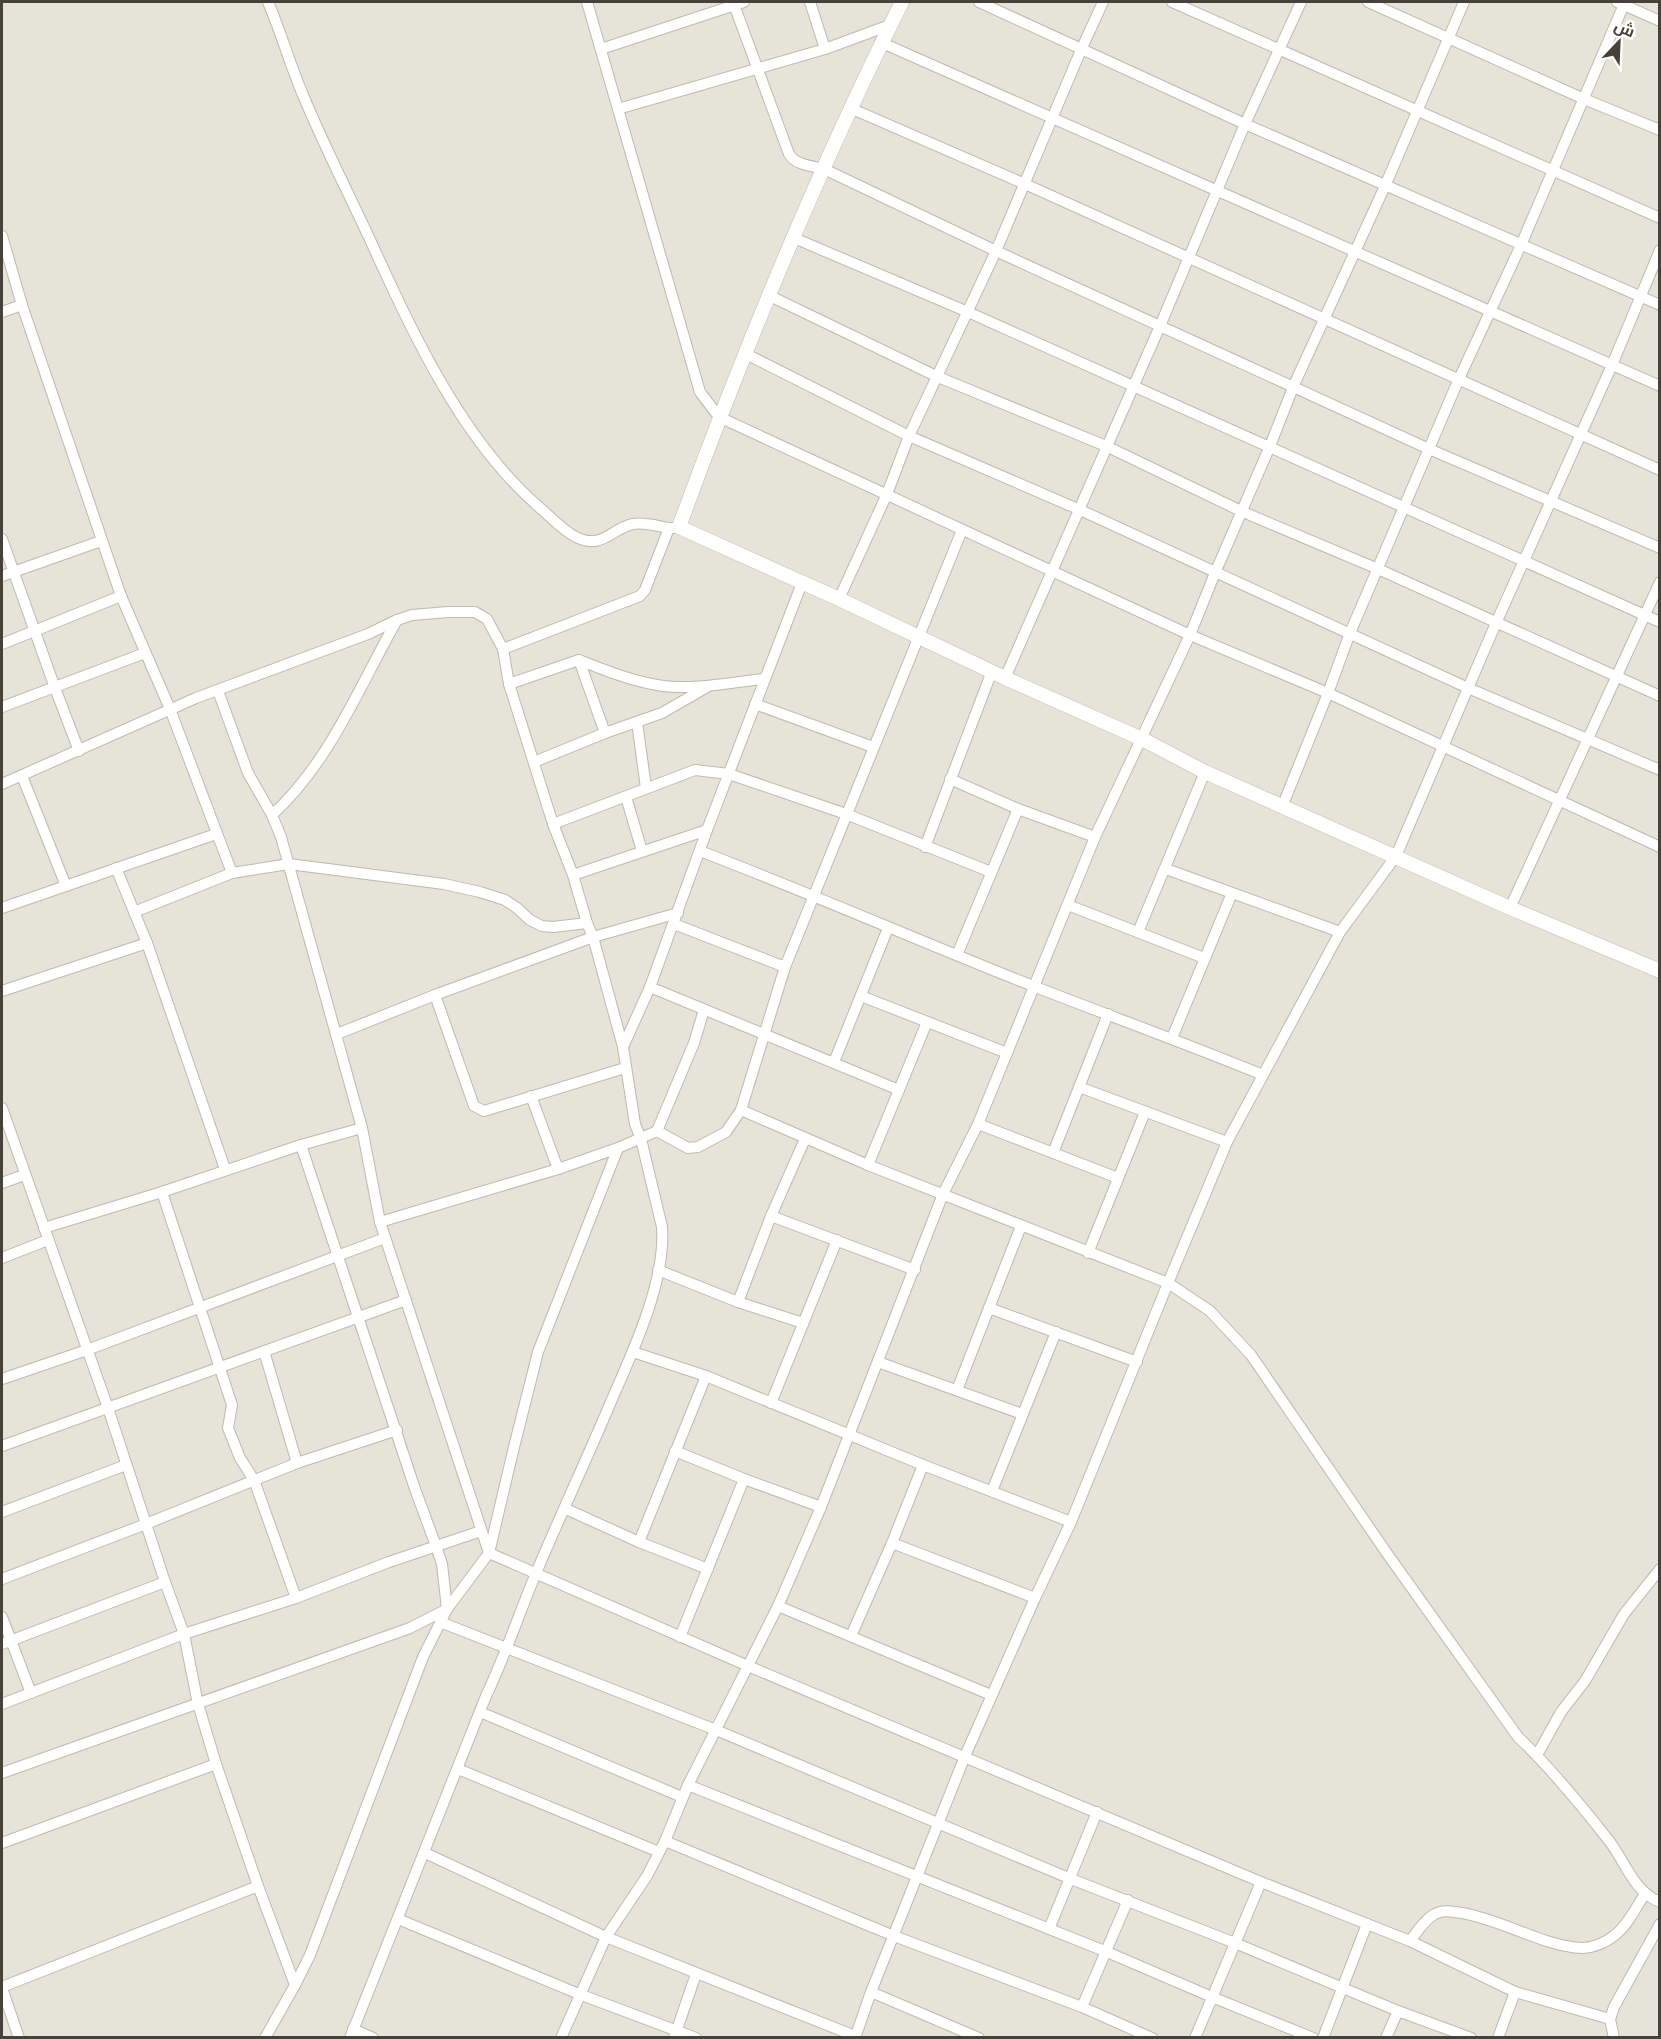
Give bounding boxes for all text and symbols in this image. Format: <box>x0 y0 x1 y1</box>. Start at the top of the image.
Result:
north arrow <box>1589 12 1649 72</box>
text: ش <box>1612 15 1638 41</box>

